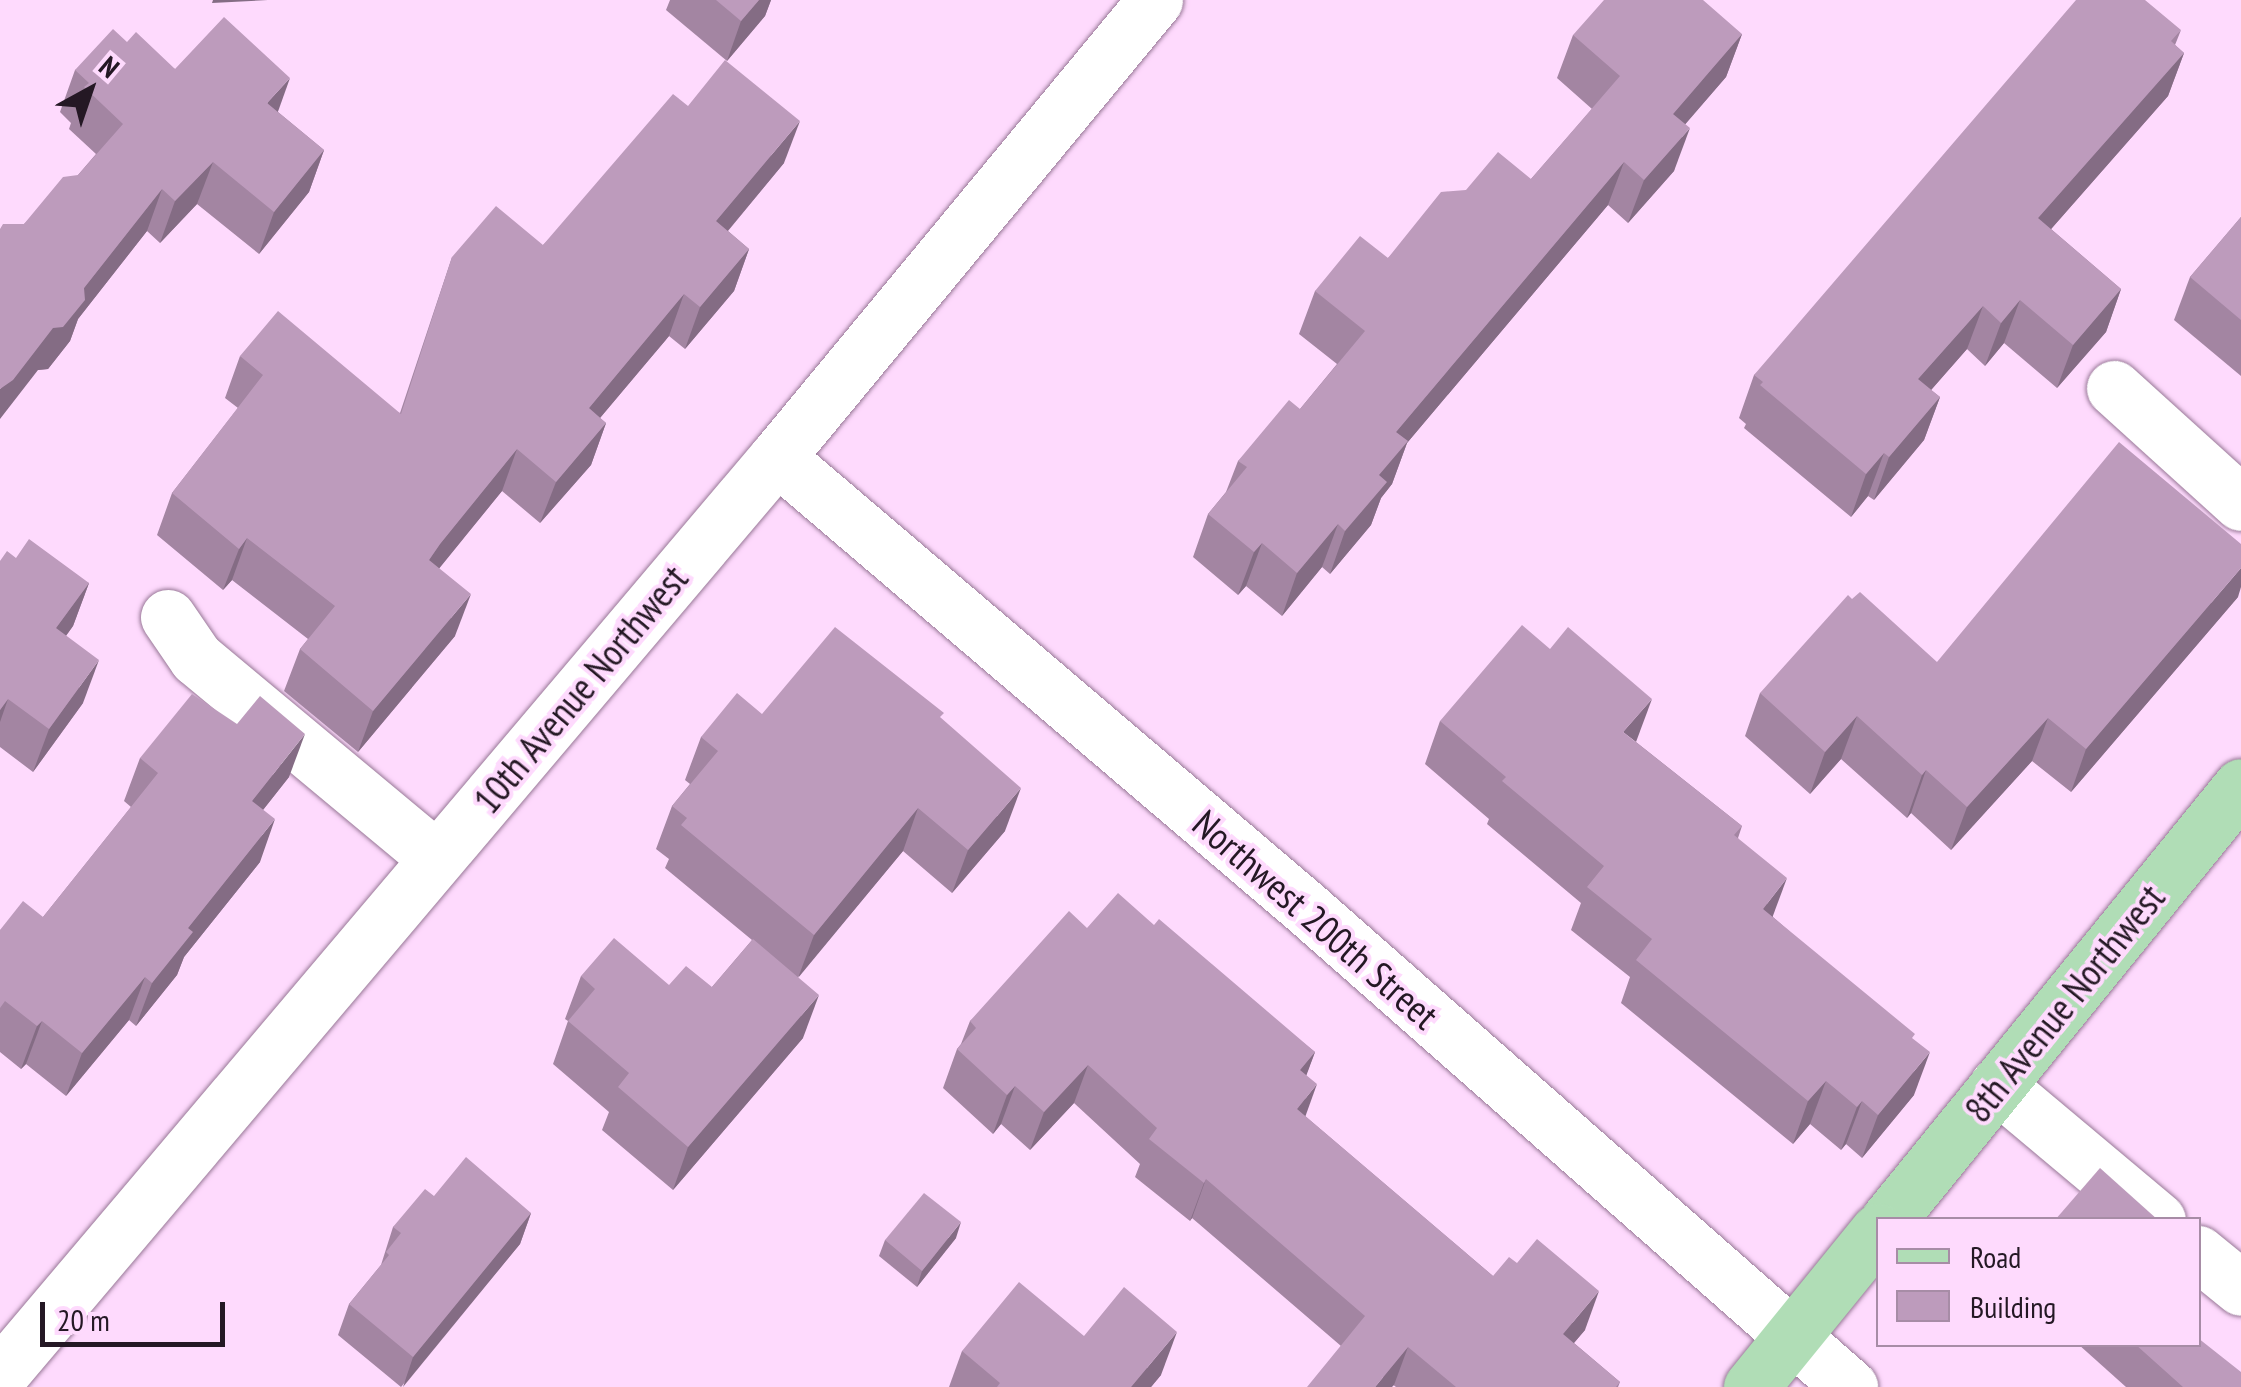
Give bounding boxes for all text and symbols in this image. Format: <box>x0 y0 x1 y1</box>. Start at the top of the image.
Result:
north arrow <box>40 40 140 140</box>
text: N <box>92 48 127 86</box>
street label: 10th Avenue Northwest <box>463 556 697 822</box>
street label: Northwest 200th Street <box>1184 800 1448 1038</box>
street label: 8th Avenue Northwest <box>1954 875 2174 1131</box>
legend <box>1876 1217 2201 1347</box>
text: Road <box>1970 1237 2021 1276</box>
scale bar <box>45 1282 230 1344</box>
text: Building <box>1970 1287 2056 1326</box>
text: 20 m <box>57 1300 110 1339</box>

